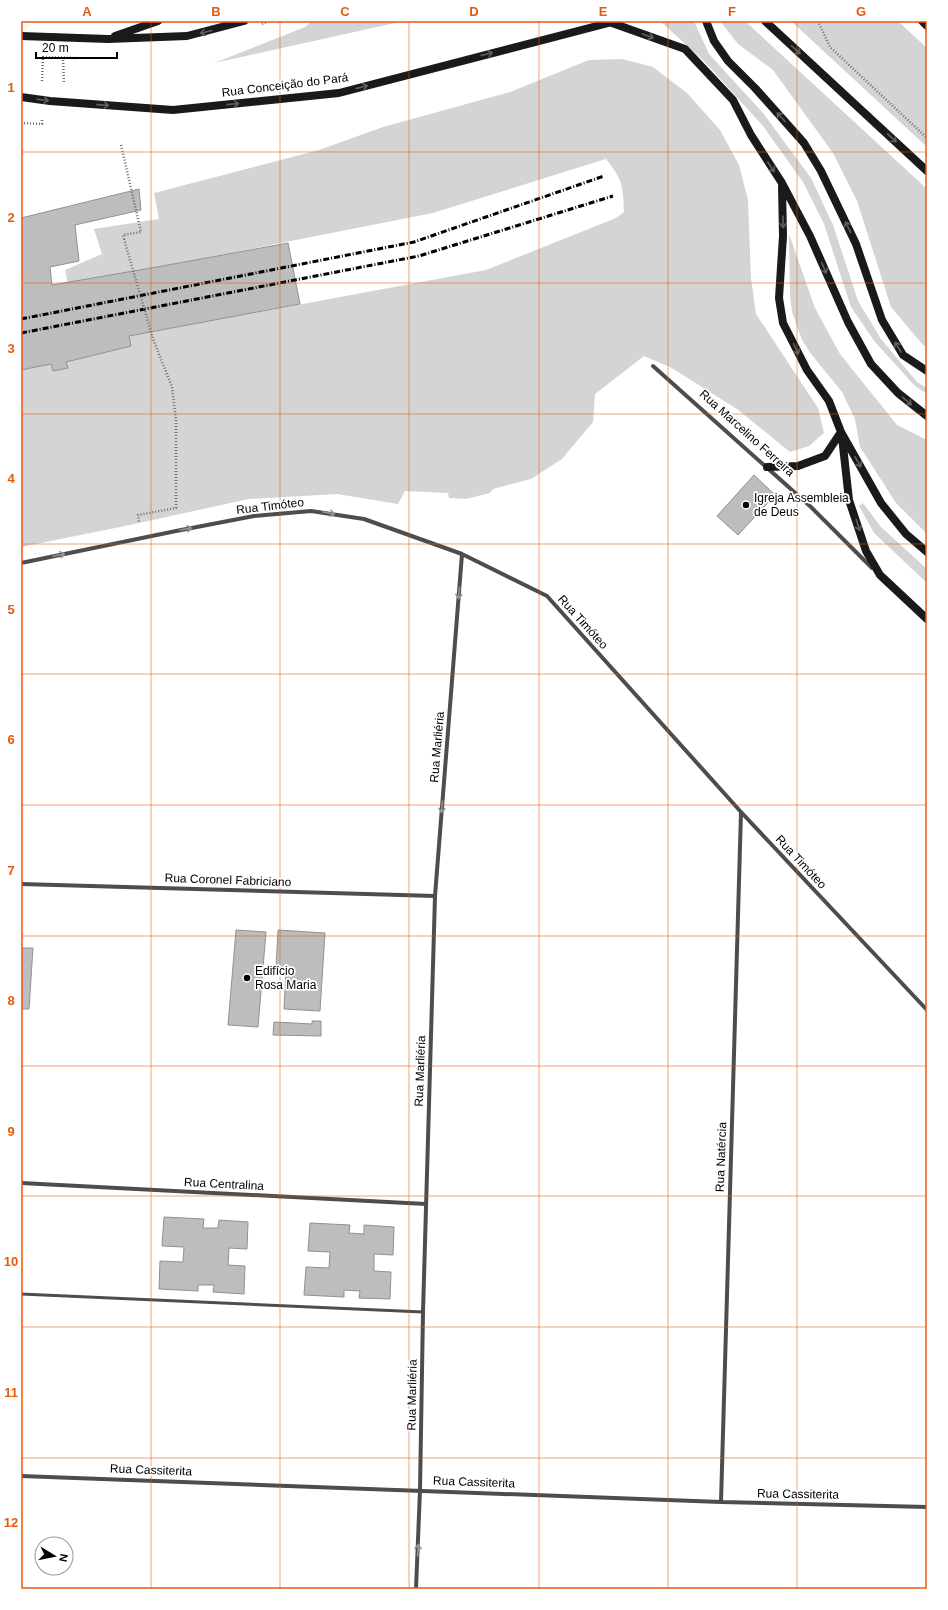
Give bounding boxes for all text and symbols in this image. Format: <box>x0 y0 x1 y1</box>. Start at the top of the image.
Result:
text: A <box>82 4 92 19</box>
text: B <box>211 4 221 19</box>
text: C <box>340 4 350 19</box>
text: D <box>469 4 479 19</box>
text: E <box>599 4 608 19</box>
text: F <box>728 4 736 19</box>
text: G <box>856 4 866 19</box>
one-way arrow <box>200 28 213 36</box>
one-way arrow <box>642 33 655 40</box>
scale bar <box>36 34 117 60</box>
text: 20 m <box>42 41 69 55</box>
one-way arrow <box>791 45 801 54</box>
one-way arrow <box>481 50 494 58</box>
street label: Rua Conceição do Pará <box>221 70 349 100</box>
text: 1 <box>7 80 15 95</box>
one-way arrow <box>355 82 368 90</box>
one-way arrow <box>36 96 49 104</box>
one-way arrow <box>226 100 239 108</box>
one-way arrow <box>97 101 110 108</box>
one-way arrow <box>776 112 785 122</box>
one-way arrow <box>887 134 897 143</box>
one-way arrow <box>767 161 776 172</box>
text: 2 <box>7 210 15 225</box>
one-way arrow <box>779 215 787 228</box>
one-way arrow <box>844 221 851 233</box>
one-way arrow <box>821 262 828 274</box>
text: 3 <box>7 341 15 356</box>
one-way arrow <box>893 341 901 353</box>
one-way arrow <box>793 342 800 354</box>
street label: Rua Marcelino Ferreira <box>697 387 798 479</box>
one-way arrow <box>901 396 912 405</box>
one-way arrow <box>855 456 863 468</box>
text: 4 <box>7 471 15 486</box>
place label: Igreja Assembleia de Deus <box>754 491 849 519</box>
street label: Rua Timóteo <box>235 495 305 517</box>
marker: Igreja Assembleia de Deus <box>741 500 751 510</box>
one-way arrow <box>322 510 335 518</box>
one-way arrow <box>854 519 862 531</box>
one-way arrow <box>180 524 193 532</box>
one-way arrow <box>52 551 65 559</box>
one-way arrow <box>456 586 463 599</box>
street label: Rua Timóteo <box>555 592 611 652</box>
text: 5 <box>7 602 15 617</box>
street label: Rua Marliéria <box>427 711 447 783</box>
text: 6 <box>7 732 15 747</box>
one-way arrow <box>439 800 446 813</box>
street label: Rua Timóteo <box>773 832 830 892</box>
text: 7 <box>7 863 15 878</box>
street label: Rua Coronel Fabriciano <box>164 871 292 889</box>
place label: Edifício Rosa Maria <box>255 964 317 992</box>
marker: Edifício Rosa Maria <box>242 973 252 983</box>
text: 8 <box>7 993 15 1008</box>
street label: Rua Marliéria <box>412 1035 428 1107</box>
street label: Rua Natércia <box>713 1121 729 1192</box>
text: 9 <box>7 1124 15 1139</box>
street label: Rua Centralina <box>184 1175 265 1193</box>
text: 10 <box>4 1254 18 1269</box>
street label: Rua Marliéria <box>404 1359 420 1431</box>
text: 11 <box>4 1385 18 1400</box>
street label: Rua Cassiterita <box>110 1462 193 1478</box>
street label: Rua Cassiterita <box>433 1474 516 1490</box>
street label: Rua Cassiterita <box>757 1486 839 1502</box>
text: 12 <box>4 1515 18 1530</box>
north arrow <box>34 1536 74 1576</box>
one-way arrow <box>414 1544 421 1557</box>
text: N <box>57 1553 70 1563</box>

